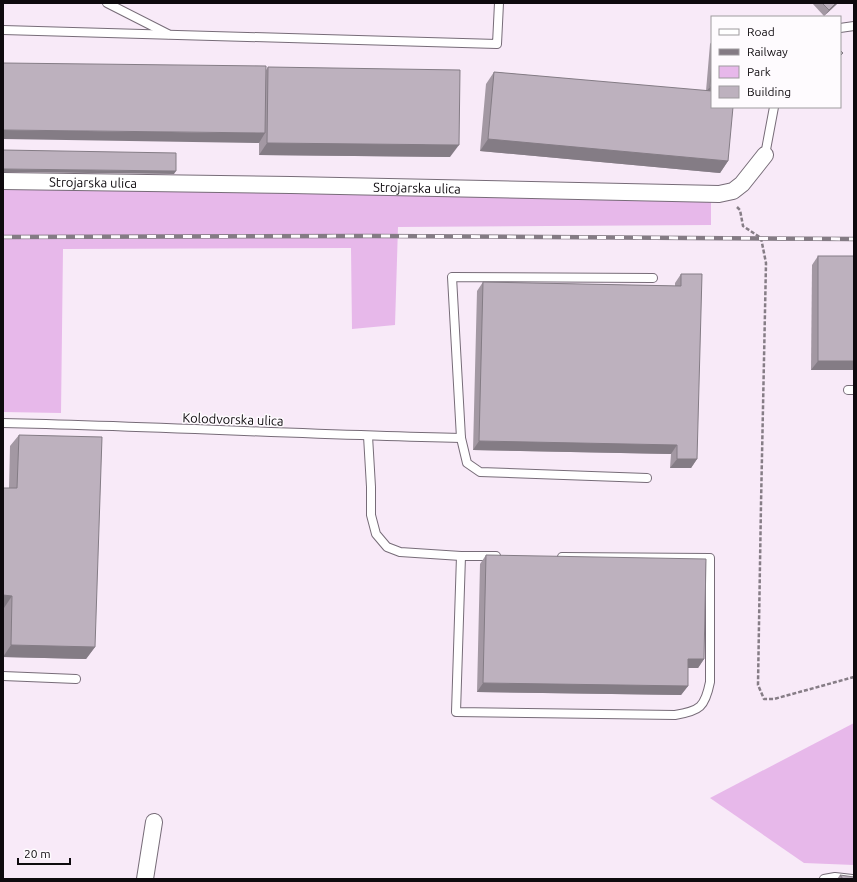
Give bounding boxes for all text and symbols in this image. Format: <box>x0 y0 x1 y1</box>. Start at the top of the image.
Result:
legend <box>711 16 841 108</box>
text: Road <box>747 25 775 38</box>
text: Railway <box>747 45 788 58</box>
text: Park <box>747 65 771 78</box>
text: Building <box>747 85 791 98</box>
street label: Strojarska ulica <box>49 175 137 190</box>
street label: Strojarska ulica <box>373 180 461 196</box>
street label: Kolodvorska ulica <box>182 410 284 428</box>
scale bar <box>18 840 70 866</box>
text: 20 m <box>24 847 51 860</box>

